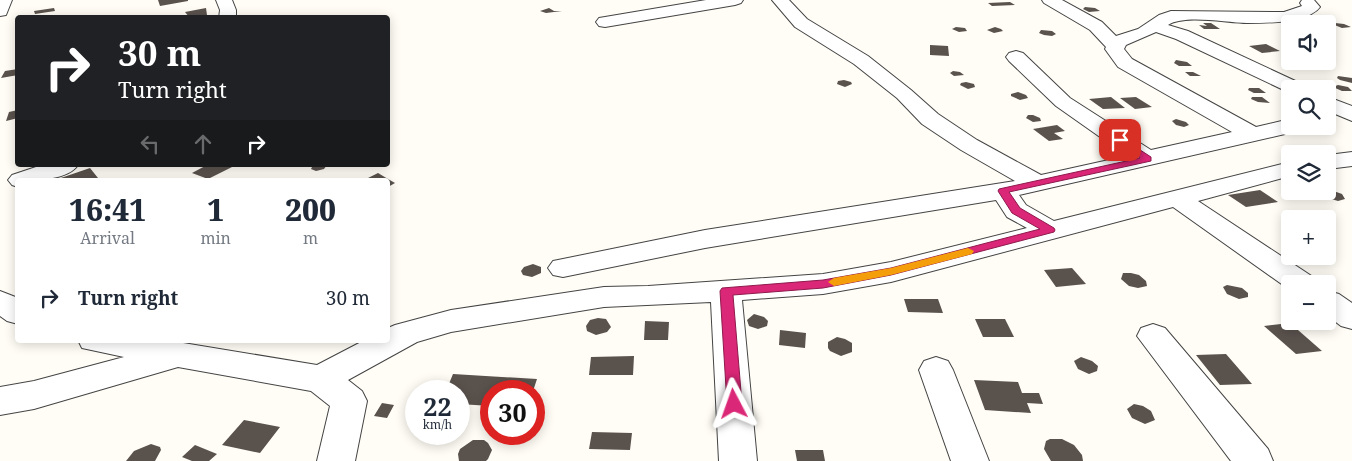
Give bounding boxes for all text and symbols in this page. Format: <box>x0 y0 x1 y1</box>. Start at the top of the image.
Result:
map controls <box>1281 15 1336 330</box>
button: sound <box>1281 15 1336 70</box>
text: 30 m <box>118 29 201 76</box>
icon: right <box>35 35 100 100</box>
text: Turn right <box>118 74 227 104</box>
button: search <box>1281 80 1336 135</box>
pin <box>1099 119 1141 161</box>
icon: arrive <box>1106 126 1134 154</box>
icon: left <box>136 130 164 158</box>
icon: ahead <box>189 130 217 158</box>
icon: right <box>242 130 270 158</box>
button: layers <box>1281 145 1336 200</box>
text: 16:41 <box>69 189 146 230</box>
text: 1 <box>207 189 224 230</box>
text: 200 <box>285 189 336 230</box>
button: + <box>1281 210 1336 265</box>
text: Arrival <box>80 227 135 249</box>
text: min <box>200 227 231 249</box>
text: m <box>303 227 318 249</box>
button: − <box>1281 275 1336 330</box>
icon: right <box>35 284 63 312</box>
text: Turn right <box>78 285 178 311</box>
text: 30 m <box>326 285 370 311</box>
position arrow <box>707 377 759 429</box>
speed limit sign: 30 <box>480 380 545 445</box>
text: 22 <box>423 389 452 423</box>
text: km/h <box>423 416 452 433</box>

